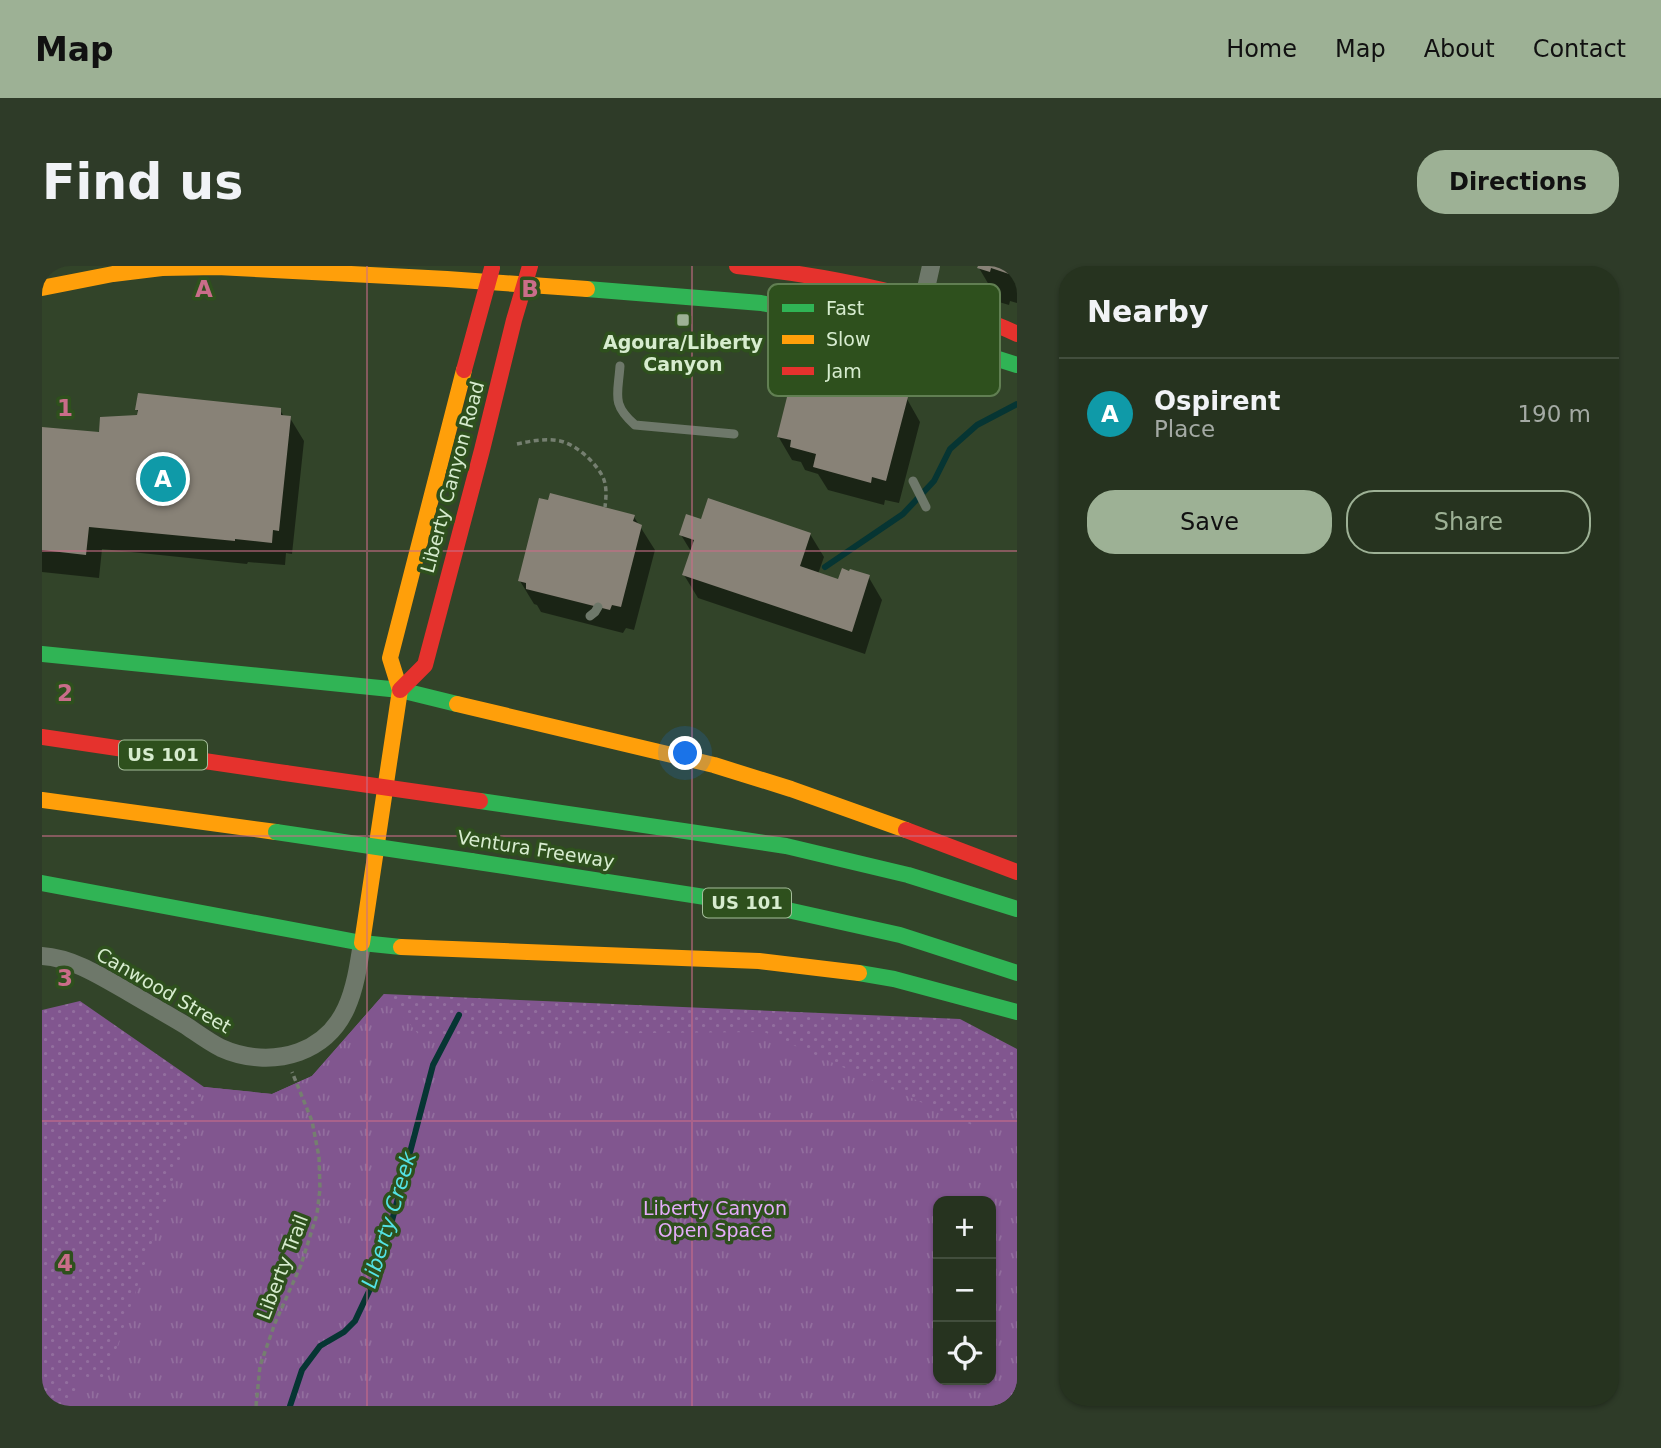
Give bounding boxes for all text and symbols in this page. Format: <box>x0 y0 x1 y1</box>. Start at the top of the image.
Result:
text: Map <box>35 30 114 69</box>
text: Home <box>1226 35 1297 63</box>
text: Map <box>1335 35 1386 63</box>
text: About <box>1424 35 1495 63</box>
text: Contact <box>1533 35 1626 63</box>
button: Directions <box>1417 150 1619 214</box>
text: Find us <box>42 154 243 211</box>
text: A <box>195 276 213 302</box>
text: B <box>521 276 539 302</box>
legend <box>768 284 1000 396</box>
text: Nearby <box>1087 294 1209 329</box>
text: Fast <box>826 297 864 319</box>
marker: Agoura/Liberty Canyon <box>675 312 691 328</box>
text: Slow <box>826 328 871 350</box>
place label: Agoura/Liberty Canyon <box>603 331 764 375</box>
text: Jam <box>825 360 862 382</box>
street label: Liberty Canyon Road <box>416 379 488 575</box>
text: Ospirent <box>1154 386 1281 416</box>
text: 1 <box>57 395 73 421</box>
text: A <box>1101 401 1119 427</box>
text: 190 m <box>1517 401 1591 427</box>
text: Place <box>1154 416 1215 442</box>
pin: A <box>140 453 186 505</box>
button: Save <box>1087 490 1332 554</box>
button: Share <box>1346 490 1591 554</box>
text: 2 <box>57 680 73 706</box>
your location <box>668 736 702 770</box>
road number: US 101 <box>119 741 207 770</box>
street label: Ventura Freeway <box>456 826 616 872</box>
road number: US 101 <box>703 888 791 918</box>
street label: Canwood Street <box>93 943 235 1037</box>
text: 3 <box>57 965 73 991</box>
water label: Liberty Creek <box>357 1148 421 1291</box>
map controls <box>933 1196 996 1385</box>
button: + <box>933 1196 996 1259</box>
park label: Liberty Canyon Open Space <box>643 1197 787 1241</box>
street label: Liberty Trail <box>252 1211 312 1323</box>
text: 4 <box>57 1250 73 1276</box>
button: − <box>933 1259 996 1322</box>
button: locate <box>933 1322 996 1385</box>

